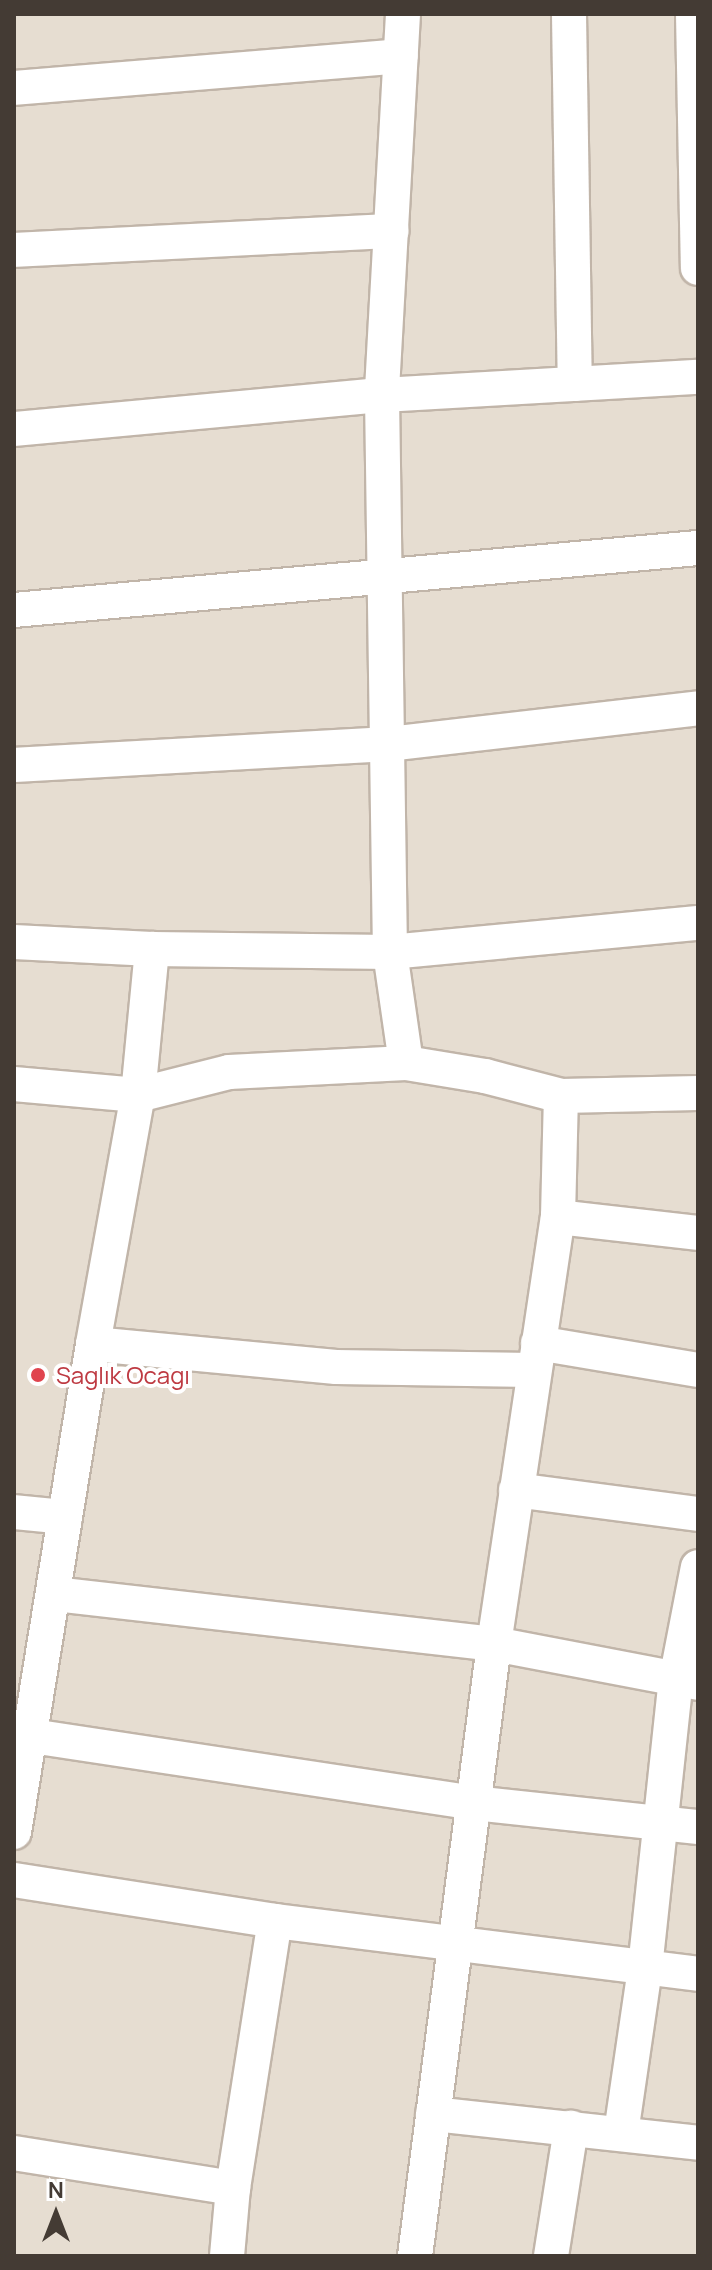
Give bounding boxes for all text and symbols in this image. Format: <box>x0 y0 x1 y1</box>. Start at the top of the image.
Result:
place label: Saglık Ocagı <box>56 1361 190 1389</box>
marker: Saglık Ocagı <box>27 1364 49 1386</box>
north arrow <box>16 2174 96 2254</box>
text: N <box>48 2175 64 2205</box>

